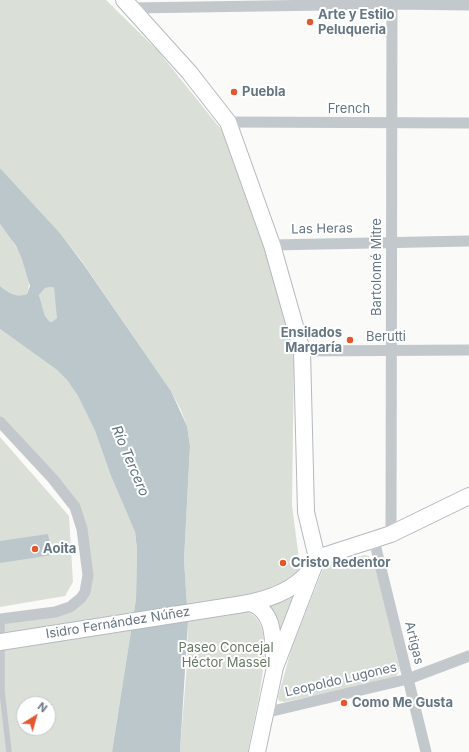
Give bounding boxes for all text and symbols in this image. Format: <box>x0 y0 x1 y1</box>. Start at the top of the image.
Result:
place label: Arte y Estilo Peluqueria <box>318 7 395 38</box>
marker: Arte y Estilo Peluqueria <box>305 17 315 27</box>
place label: Puebla <box>242 84 286 100</box>
marker: Puebla <box>229 87 239 97</box>
street label: French <box>328 101 370 117</box>
street label: Bartolomé Mitre <box>369 218 385 316</box>
street label: Las Heras <box>291 221 353 237</box>
place label: Ensilados Margaría <box>281 325 342 356</box>
street label: Berutti <box>366 329 406 345</box>
marker: Ensilados Margaría <box>345 335 355 345</box>
water label: Río Tercero <box>108 423 152 499</box>
place label: Aoita <box>43 541 76 557</box>
marker: Aoita <box>30 544 40 554</box>
place label: Cristo Redentor <box>291 555 391 571</box>
marker: Cristo Redentor <box>278 558 288 568</box>
street label: Isidro Fernández Núñez <box>45 604 191 642</box>
street label: Artigas <box>401 620 427 666</box>
park label: Paseo Concejal Héctor Massel <box>178 640 274 671</box>
street label: Leopoldo Lugones <box>284 660 398 700</box>
place label: Como Me Gusta <box>352 695 453 711</box>
north arrow <box>16 696 56 736</box>
marker: Como Me Gusta <box>339 698 349 708</box>
text: N <box>35 699 50 715</box>

